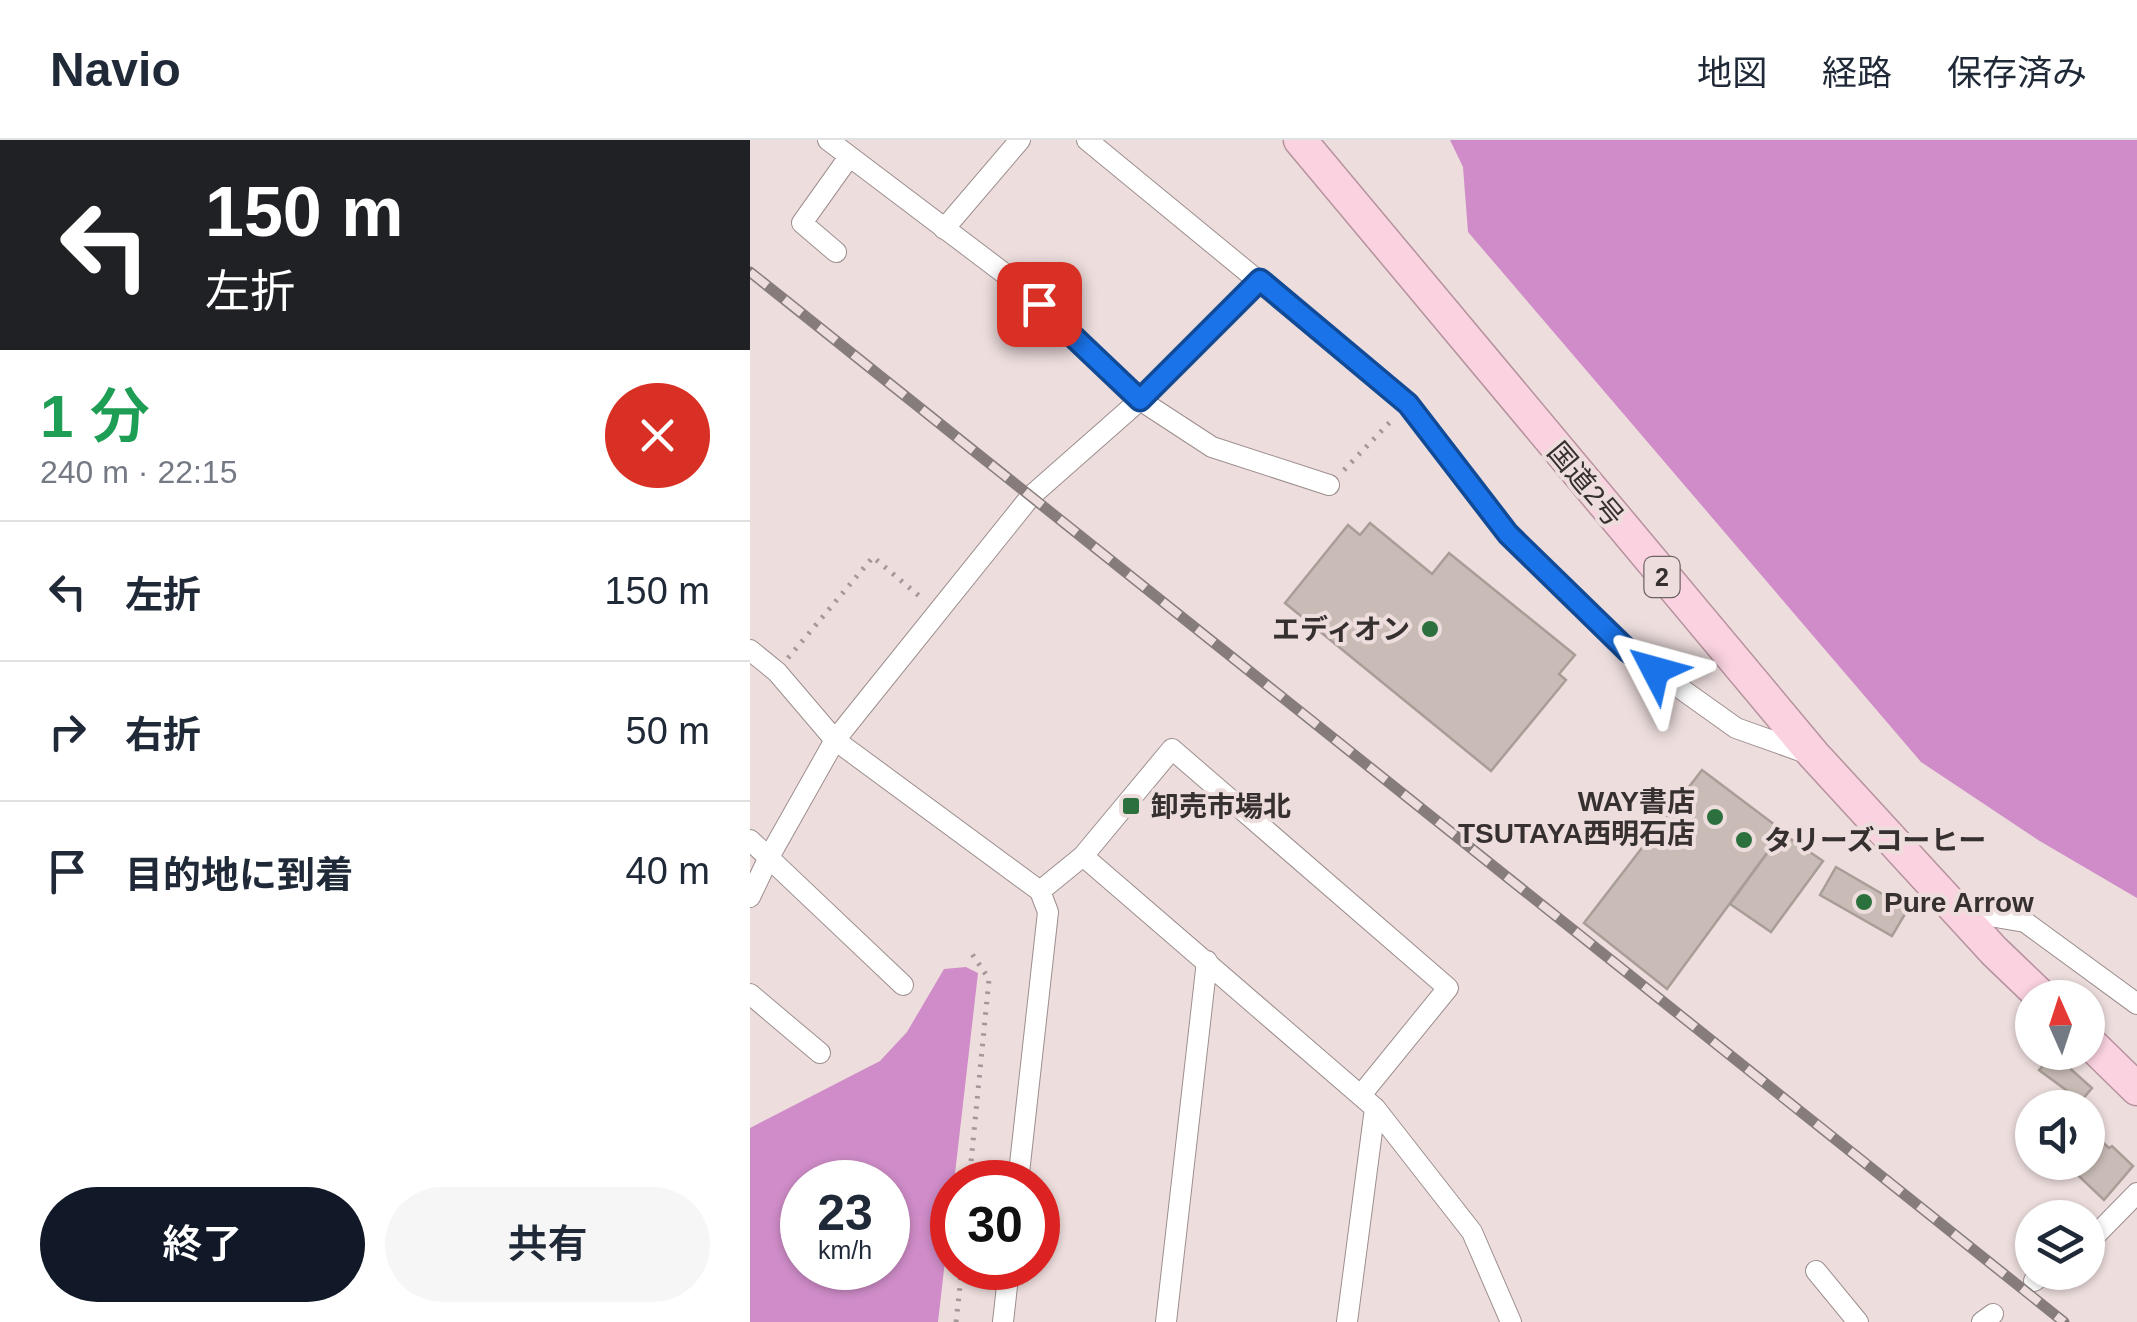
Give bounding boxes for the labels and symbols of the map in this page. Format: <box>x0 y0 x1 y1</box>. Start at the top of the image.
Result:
pin <box>997 262 1082 347</box>
street label: 国道2号 <box>1542 436 1629 532</box>
road number: 2 <box>1644 557 1680 597</box>
place label: エディオン <box>1272 614 1410 645</box>
marker: エディオン <box>1419 618 1441 640</box>
position arrow <box>1603 618 1707 722</box>
place label: WAY書店 TSUTAYA西明石店 <box>1458 786 1695 849</box>
place label: 卸売市場北 <box>1151 791 1291 822</box>
marker: 卸売市場北 <box>1120 795 1142 817</box>
marker: WAY書店 TSUTAYA西明石店 <box>1704 806 1726 828</box>
place label: タリーズコーヒー <box>1764 825 1987 856</box>
marker: タリーズコーヒー <box>1733 829 1755 851</box>
place label: Pure Arrow <box>1884 887 2034 918</box>
marker: Pure Arrow <box>1853 891 1875 913</box>
north arrow <box>2015 980 2105 1070</box>
speed limit sign: 30 <box>930 1160 1060 1290</box>

